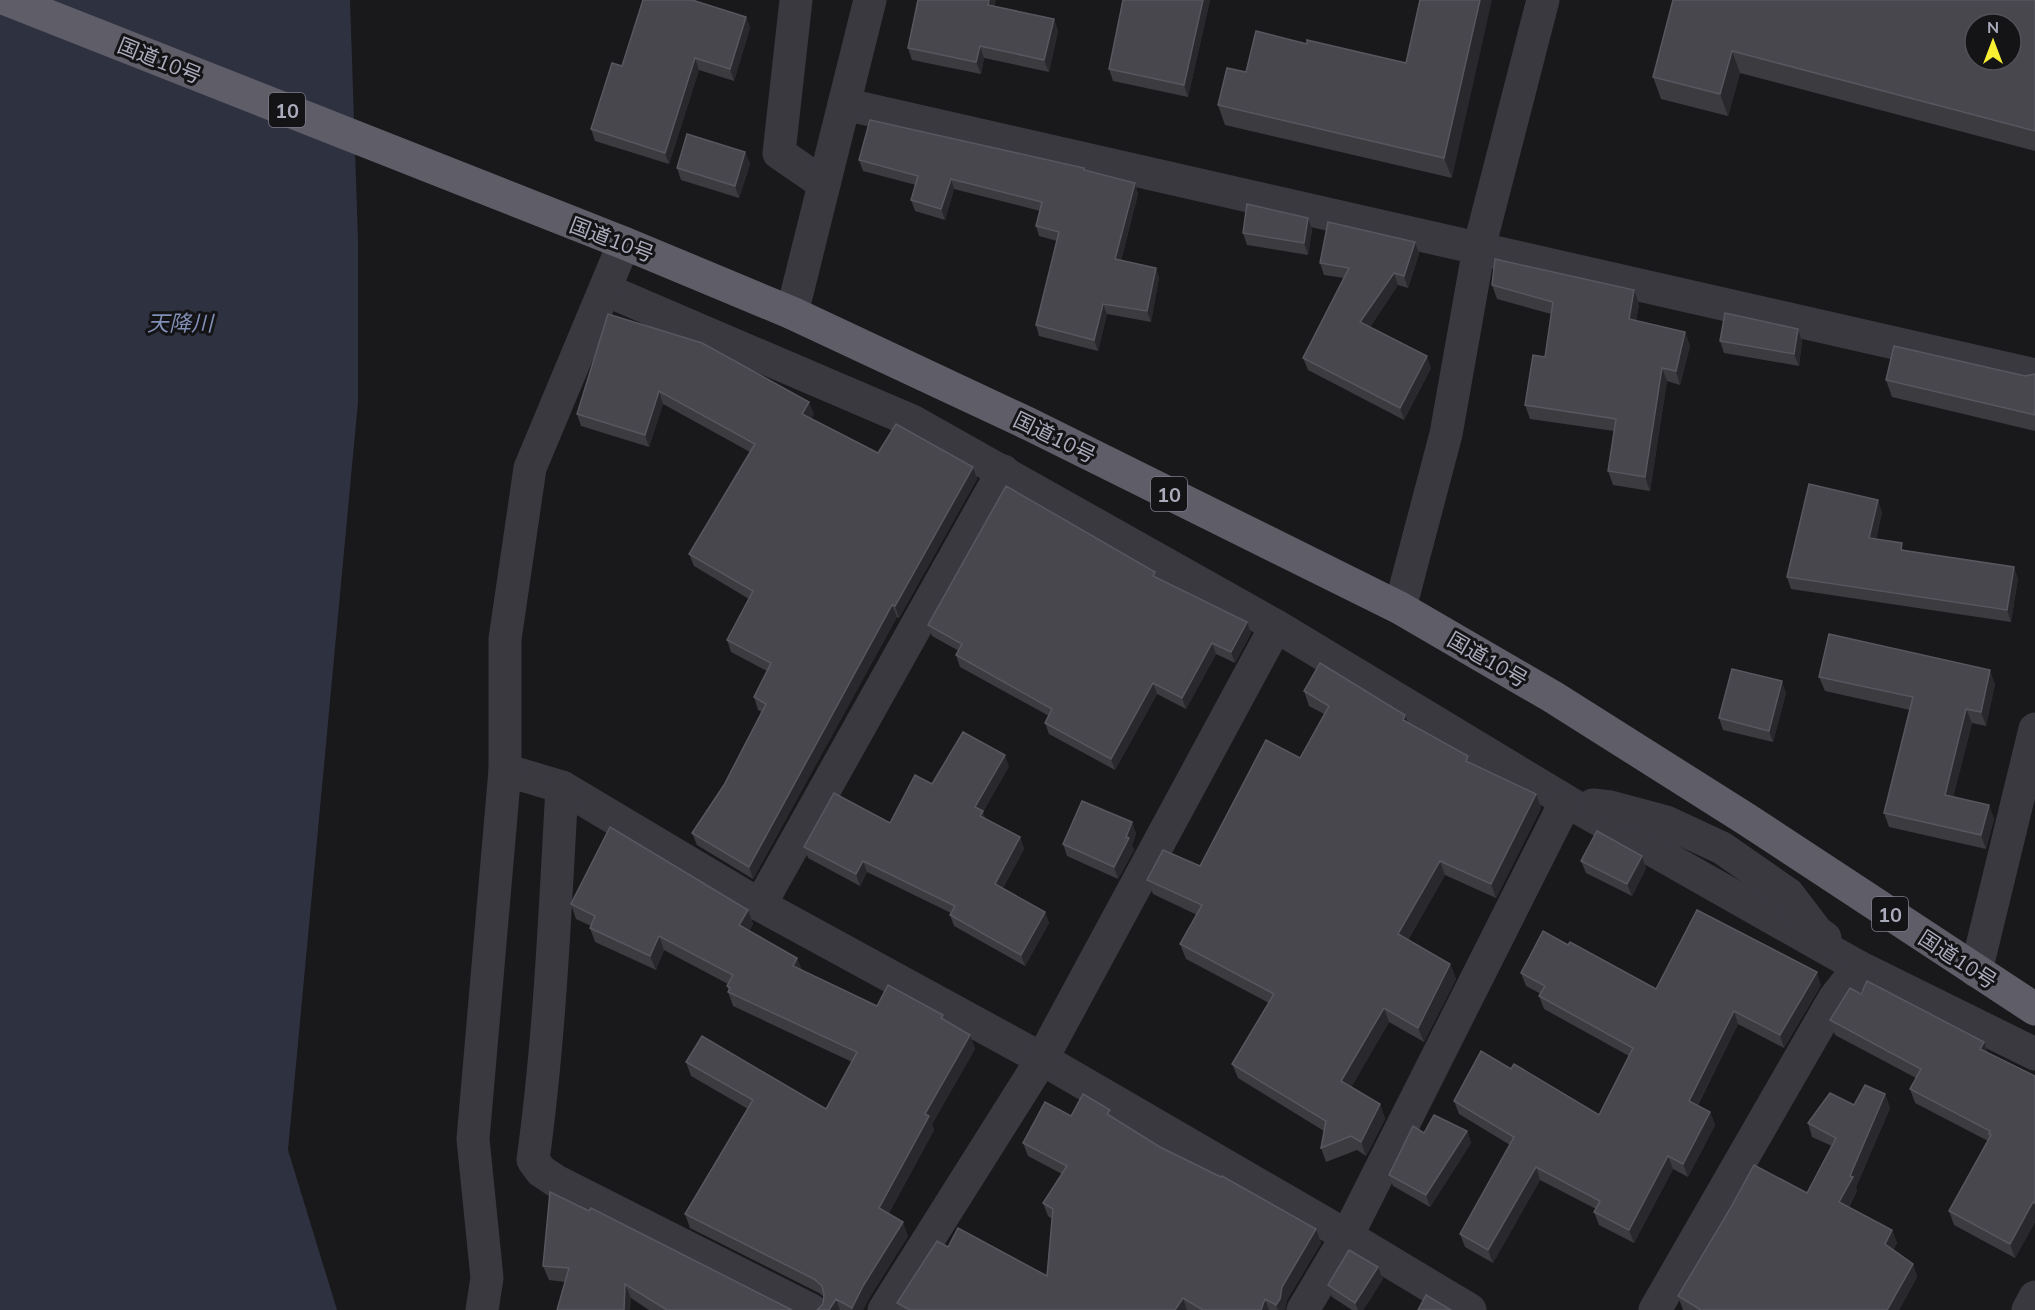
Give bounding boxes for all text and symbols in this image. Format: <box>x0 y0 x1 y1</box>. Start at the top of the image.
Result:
north arrow <box>1963 12 2023 72</box>
text: N <box>1987 17 1999 37</box>
street label: 国道10号 <box>114 31 206 89</box>
road number: 10 <box>269 93 305 127</box>
street label: 国道10号 <box>566 211 658 267</box>
water label: 天降川 <box>147 309 215 337</box>
street label: 国道10号 <box>1010 406 1100 468</box>
road number: 10 <box>1151 477 1187 511</box>
street label: 国道10号 <box>1443 626 1533 692</box>
road number: 10 <box>1872 897 1908 931</box>
street label: 国道10号 <box>1914 924 2002 994</box>

